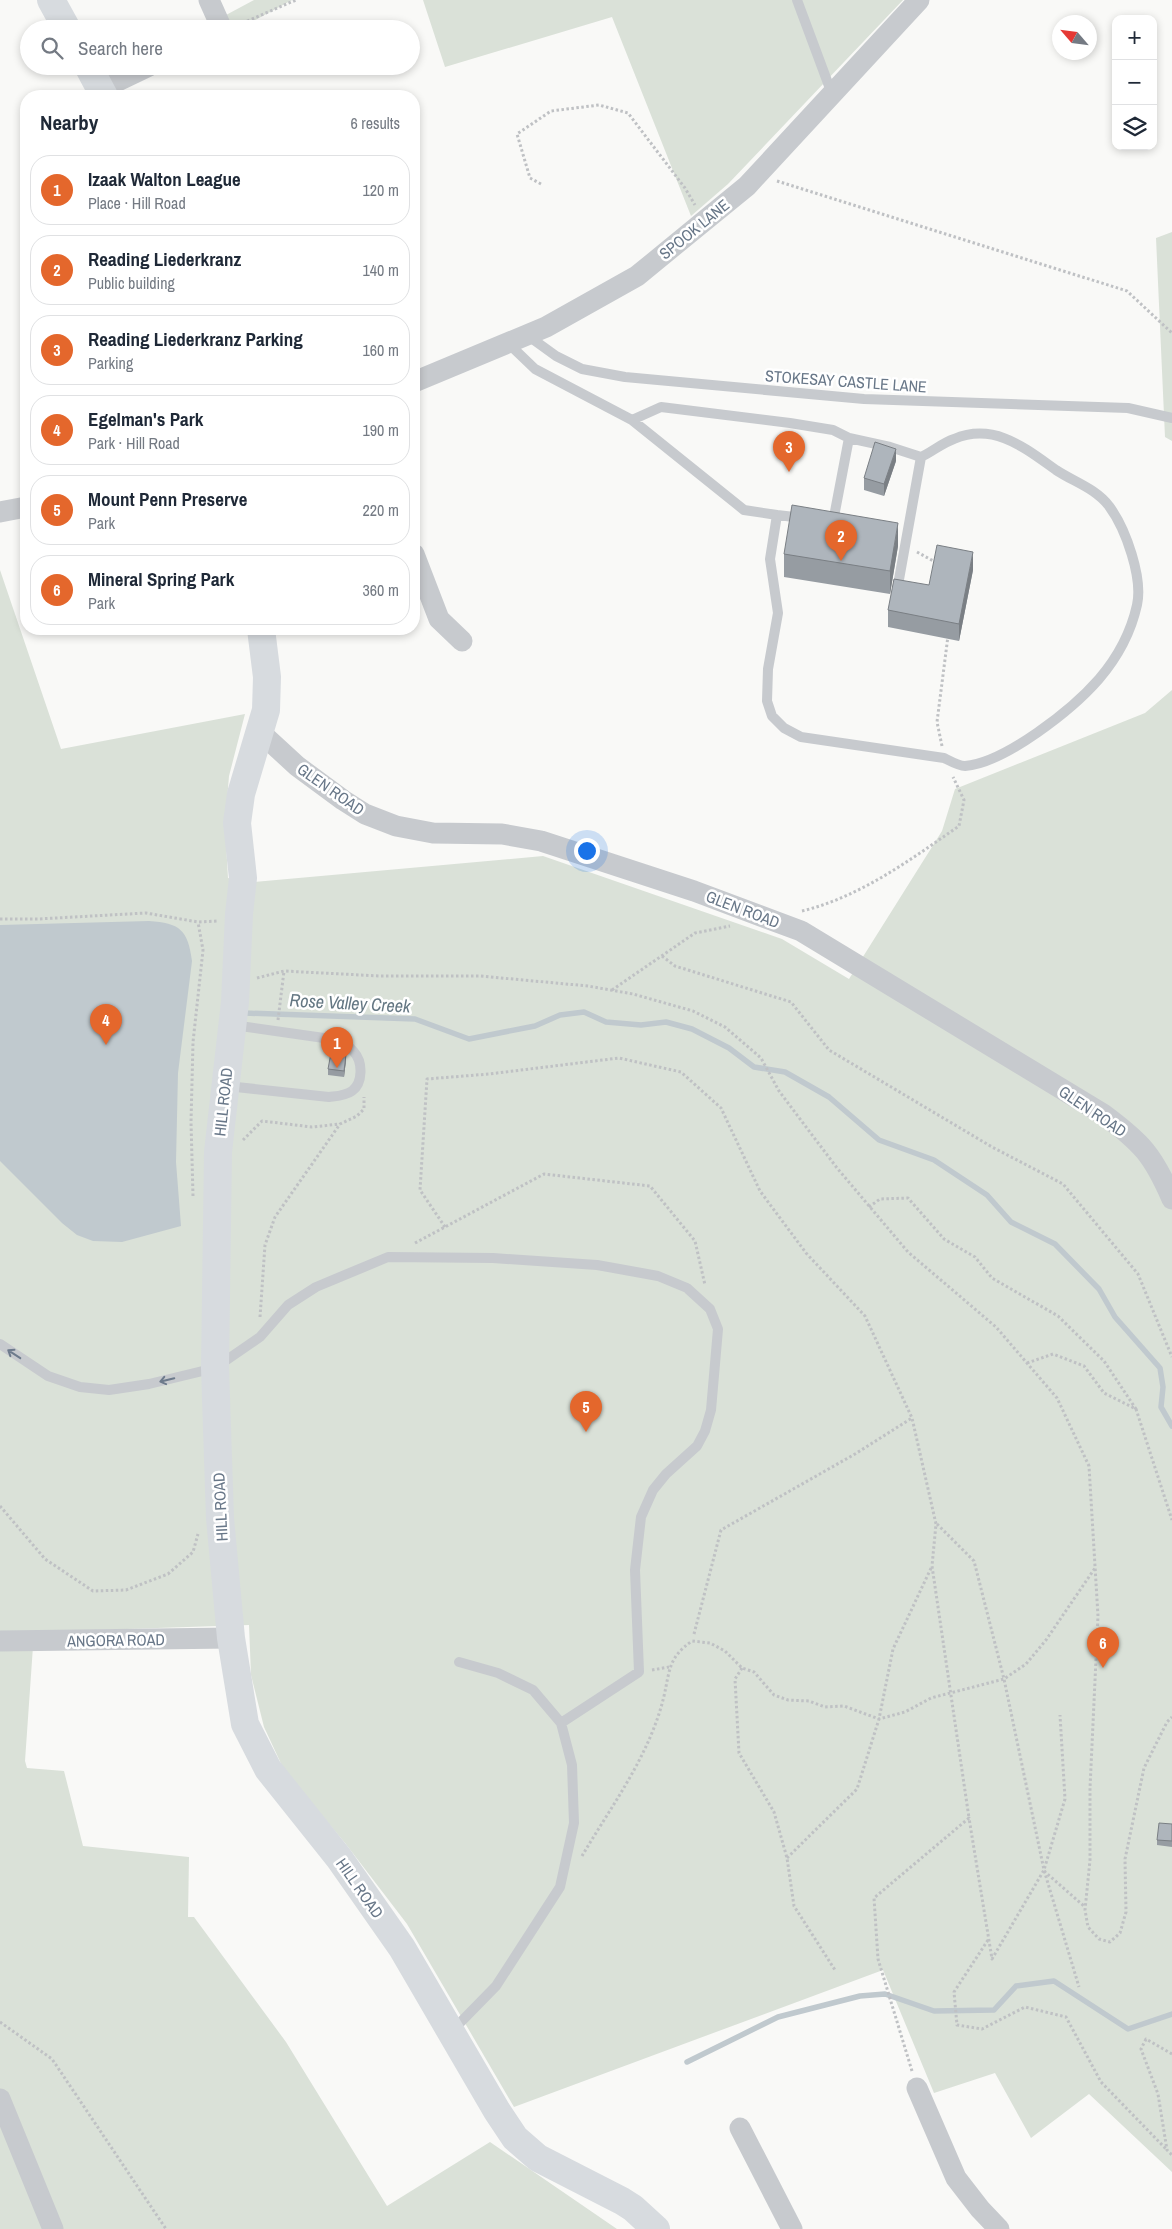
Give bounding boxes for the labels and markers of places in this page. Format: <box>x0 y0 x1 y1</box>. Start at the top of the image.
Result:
pin: 3 <box>773 431 805 472</box>
pin: 2 <box>825 520 857 561</box>
pin: 4 <box>90 1004 122 1045</box>
pin: 1 <box>321 1027 353 1068</box>
pin: 5 <box>570 1391 602 1432</box>
pin: 6 <box>1087 1627 1119 1668</box>

